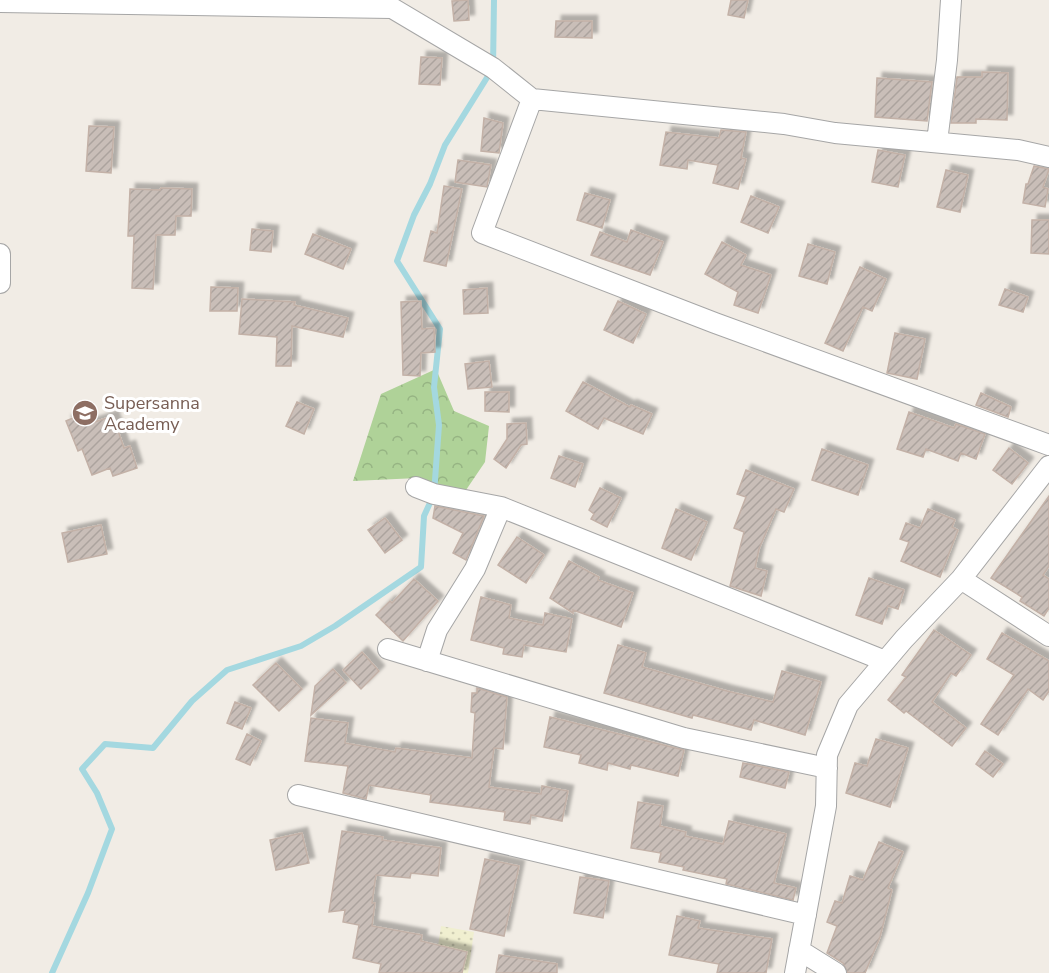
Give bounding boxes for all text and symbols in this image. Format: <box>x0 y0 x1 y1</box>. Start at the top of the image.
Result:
place label: Supersanna Academy <box>104 391 200 436</box>
school or university icon: Supersanna Academy <box>70 398 100 428</box>

